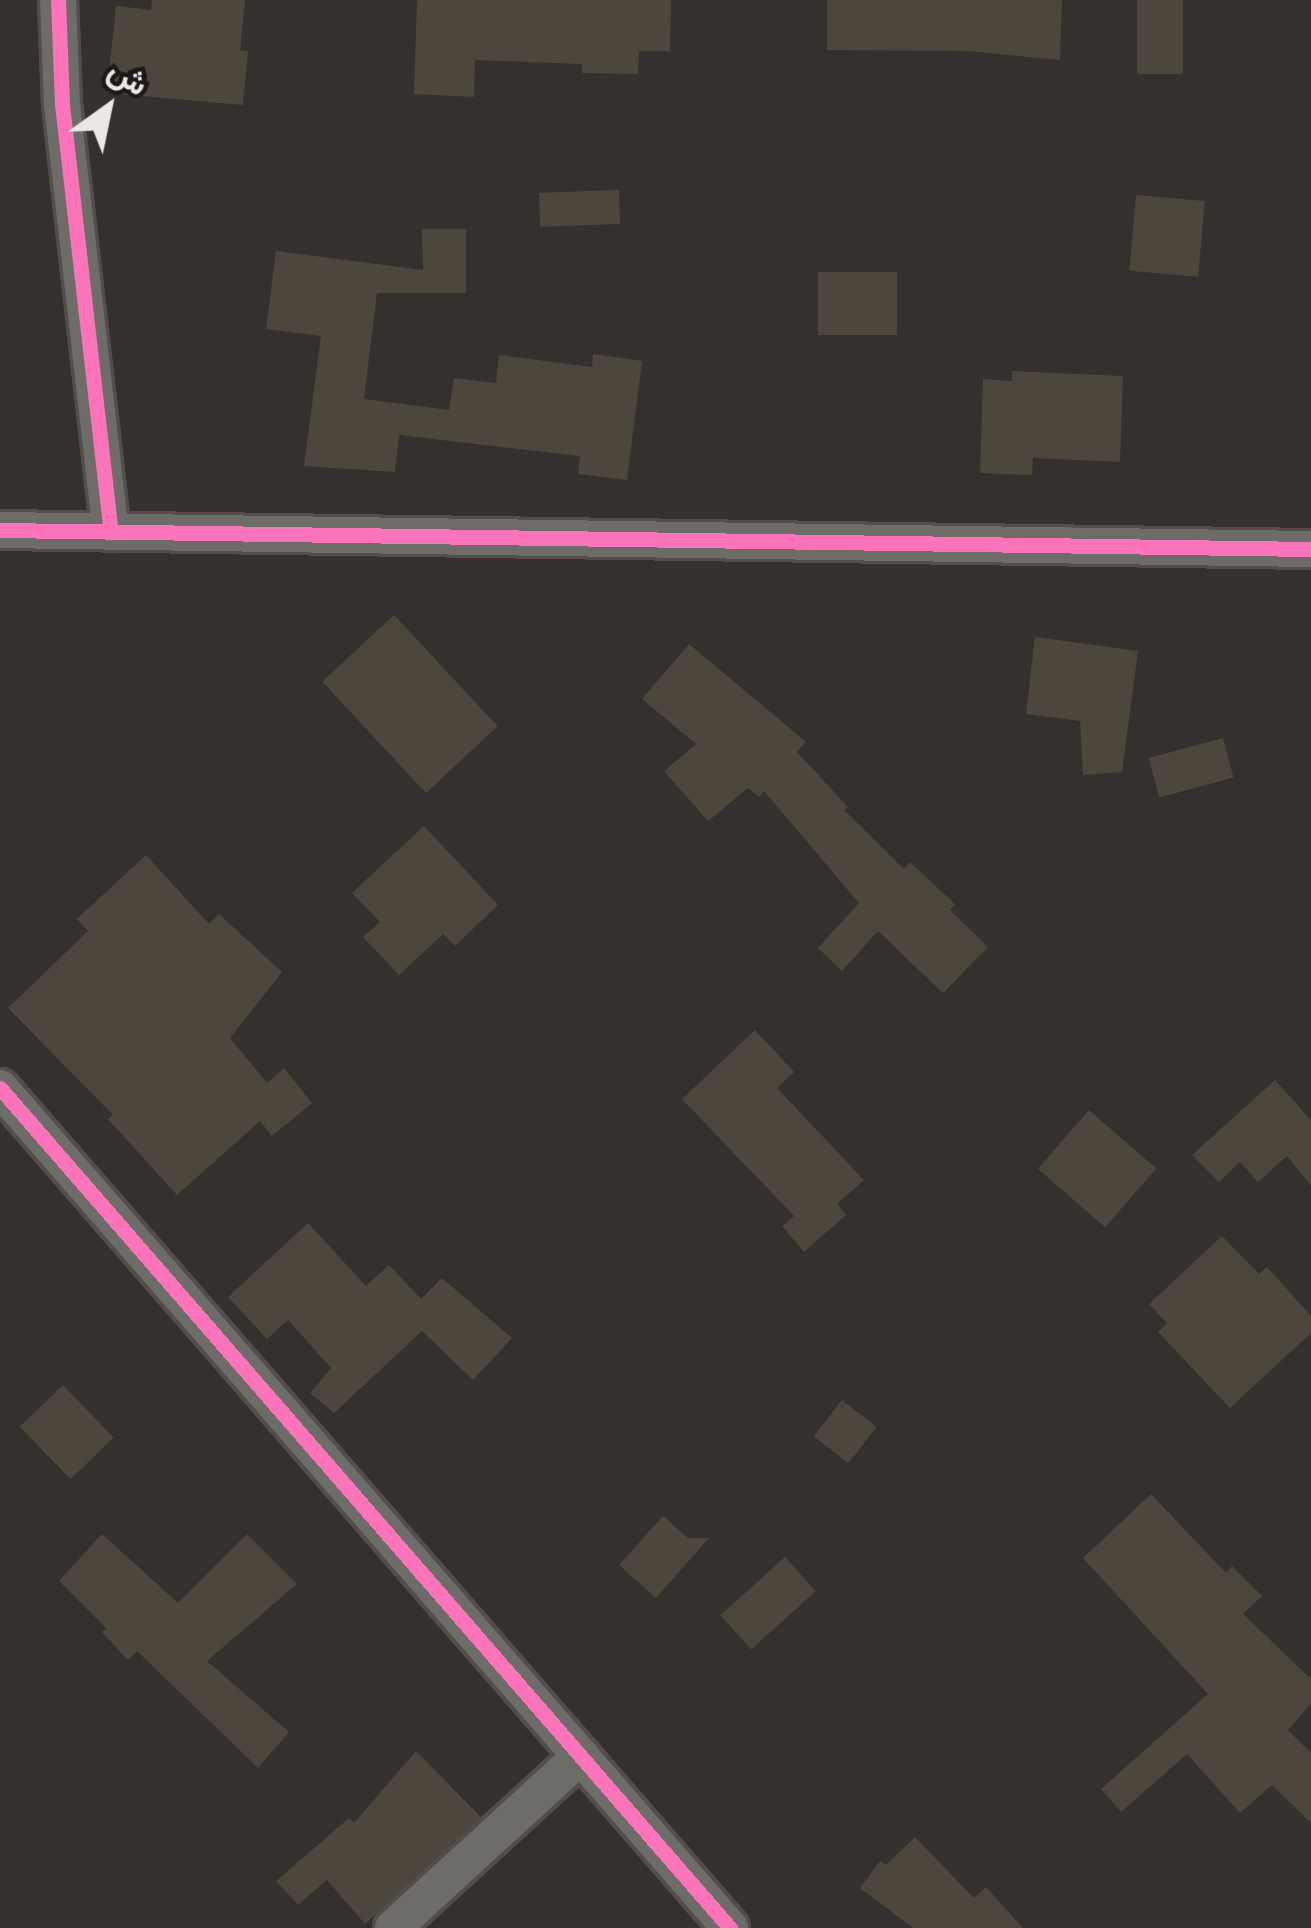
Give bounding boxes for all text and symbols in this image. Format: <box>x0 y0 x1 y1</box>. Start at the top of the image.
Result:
north arrow <box>48 48 168 168</box>
text: ش <box>100 50 155 105</box>

